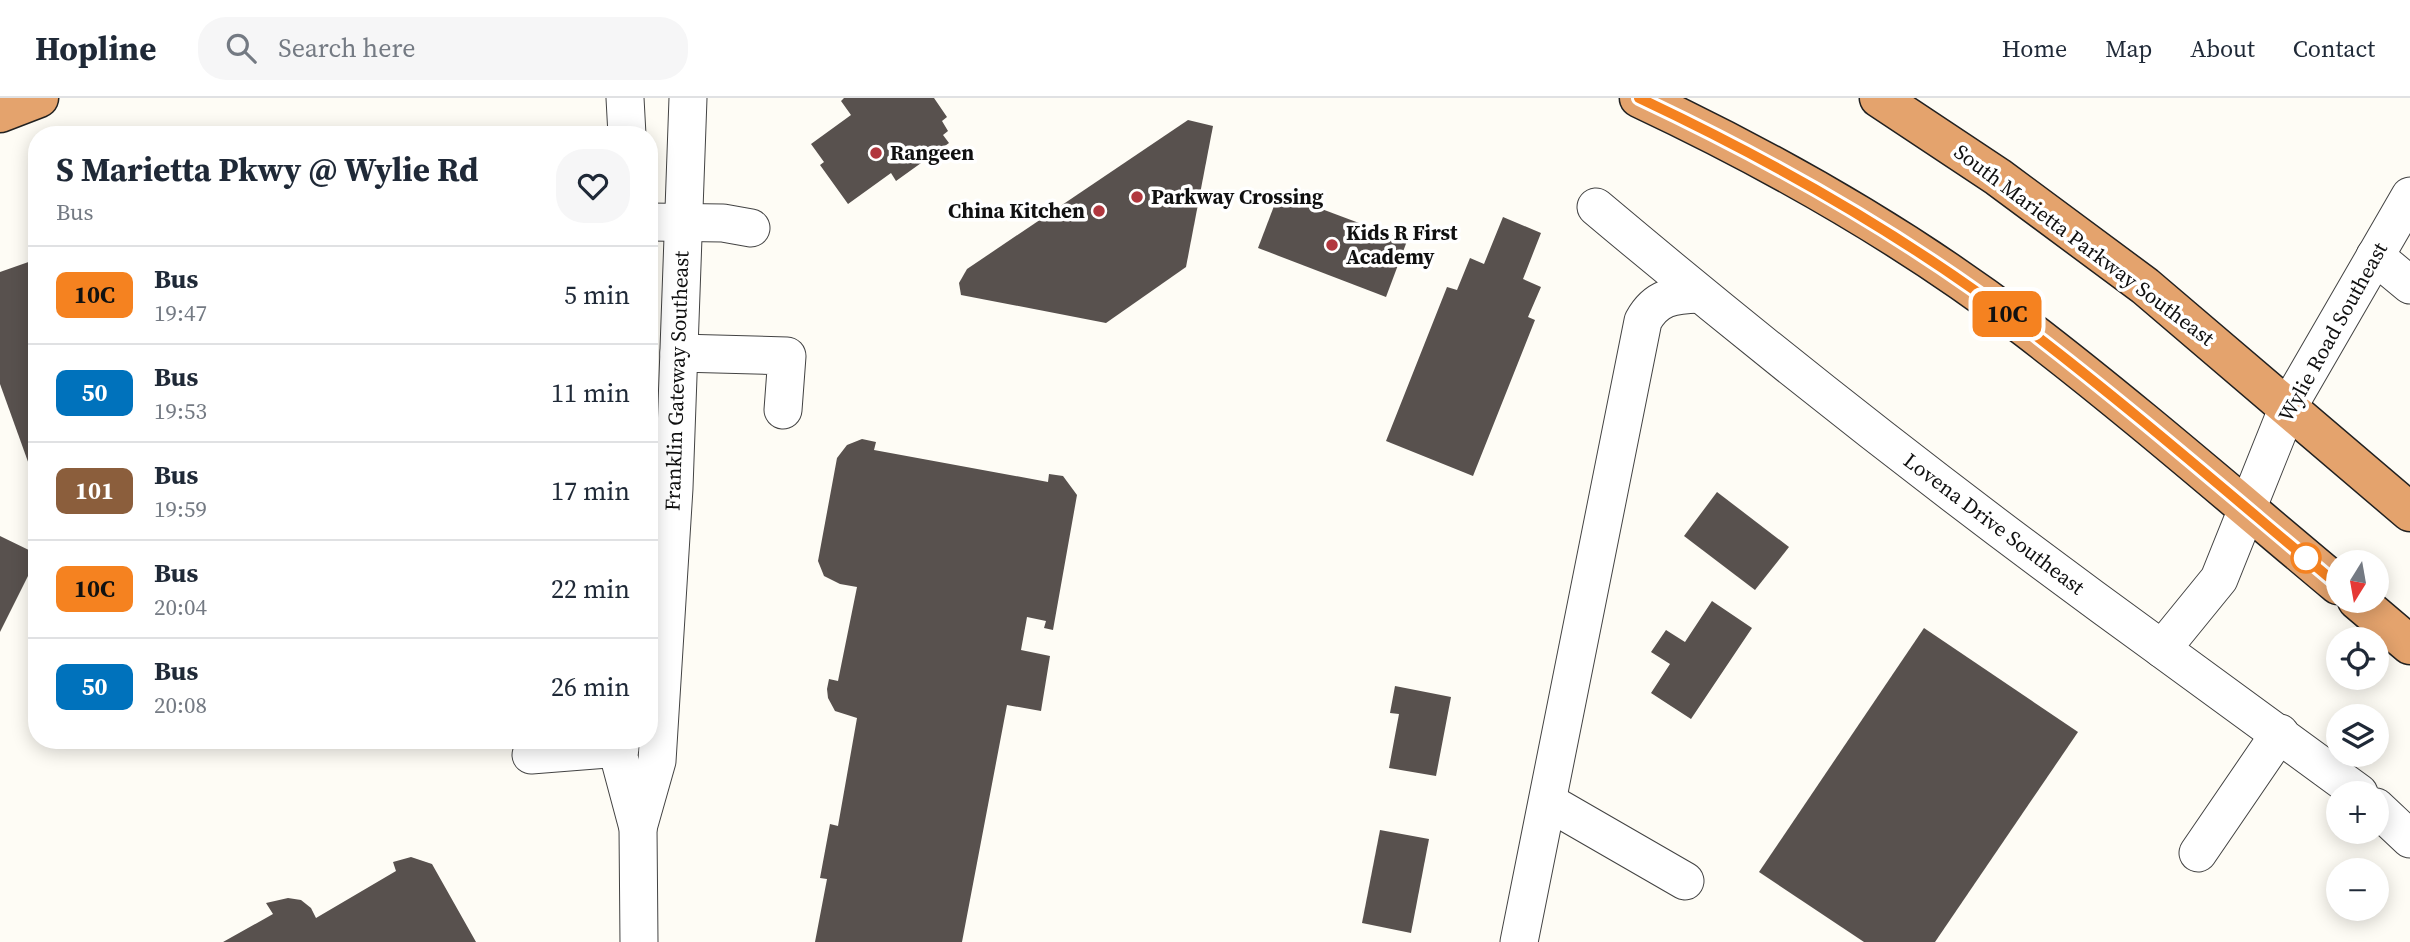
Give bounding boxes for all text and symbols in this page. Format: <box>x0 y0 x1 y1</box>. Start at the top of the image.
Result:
search box <box>198 17 688 80</box>
text: Hopline <box>35 26 156 71</box>
icon: search <box>222 29 260 67</box>
text: Search here <box>278 30 415 66</box>
text: Home <box>2002 32 2067 65</box>
text: Map <box>2105 32 2152 65</box>
text: About <box>2190 32 2255 65</box>
text: Contact <box>2293 32 2375 65</box>
street label: South Marietta Parkway Southeast <box>1948 137 2220 352</box>
place label: Rangeen <box>890 138 974 167</box>
marker: Rangeen <box>868 145 884 161</box>
text: S Marietta Pkwy @ Wylie Rd <box>56 147 479 192</box>
button: heart <box>556 149 630 223</box>
place label: Parkway Crossing <box>1151 182 1324 211</box>
marker: Parkway Crossing <box>1129 189 1145 205</box>
text: Bus <box>56 196 93 228</box>
place label: China Kitchen <box>948 196 1085 225</box>
marker: China Kitchen <box>1091 203 1107 219</box>
place label: Kids R First Academy <box>1346 218 1458 271</box>
marker: Kids R First Academy <box>1324 237 1340 253</box>
street label: Wylie Road Southeast <box>2271 237 2394 427</box>
street label: Franklin Gateway Southeast <box>657 250 696 512</box>
text: Bus <box>154 261 198 297</box>
text: 5 min <box>564 277 630 313</box>
text: 10C <box>74 278 115 311</box>
line badge: 10C <box>1967 291 2047 337</box>
text: 19:47 <box>154 297 207 329</box>
text: 10C <box>1987 297 2027 330</box>
text: Bus <box>154 359 198 395</box>
text: 11 min <box>551 375 630 411</box>
text: 50 <box>81 376 108 409</box>
text: 19:53 <box>154 395 207 427</box>
street label: Lovena Drive Southeast <box>1898 446 2091 601</box>
text: Bus <box>154 457 198 493</box>
text: 17 min <box>551 473 630 509</box>
text: 101 <box>75 474 114 507</box>
text: 19:59 <box>154 493 207 525</box>
unlabelled marker <box>2291 543 2321 573</box>
north arrow <box>2326 550 2389 612</box>
map controls <box>2326 550 2389 921</box>
text: Bus <box>154 555 198 591</box>
text: 22 min <box>551 571 630 607</box>
text: 10C <box>74 572 115 605</box>
text: 20:04 <box>154 591 207 623</box>
button: locate <box>2326 627 2389 690</box>
text: Bus <box>154 653 198 689</box>
text: 26 min <box>551 669 630 705</box>
text: 50 <box>81 670 108 703</box>
text: 20:08 <box>154 689 207 721</box>
button: layers <box>2326 704 2389 767</box>
button: + <box>2326 781 2389 844</box>
button: − <box>2326 858 2389 921</box>

